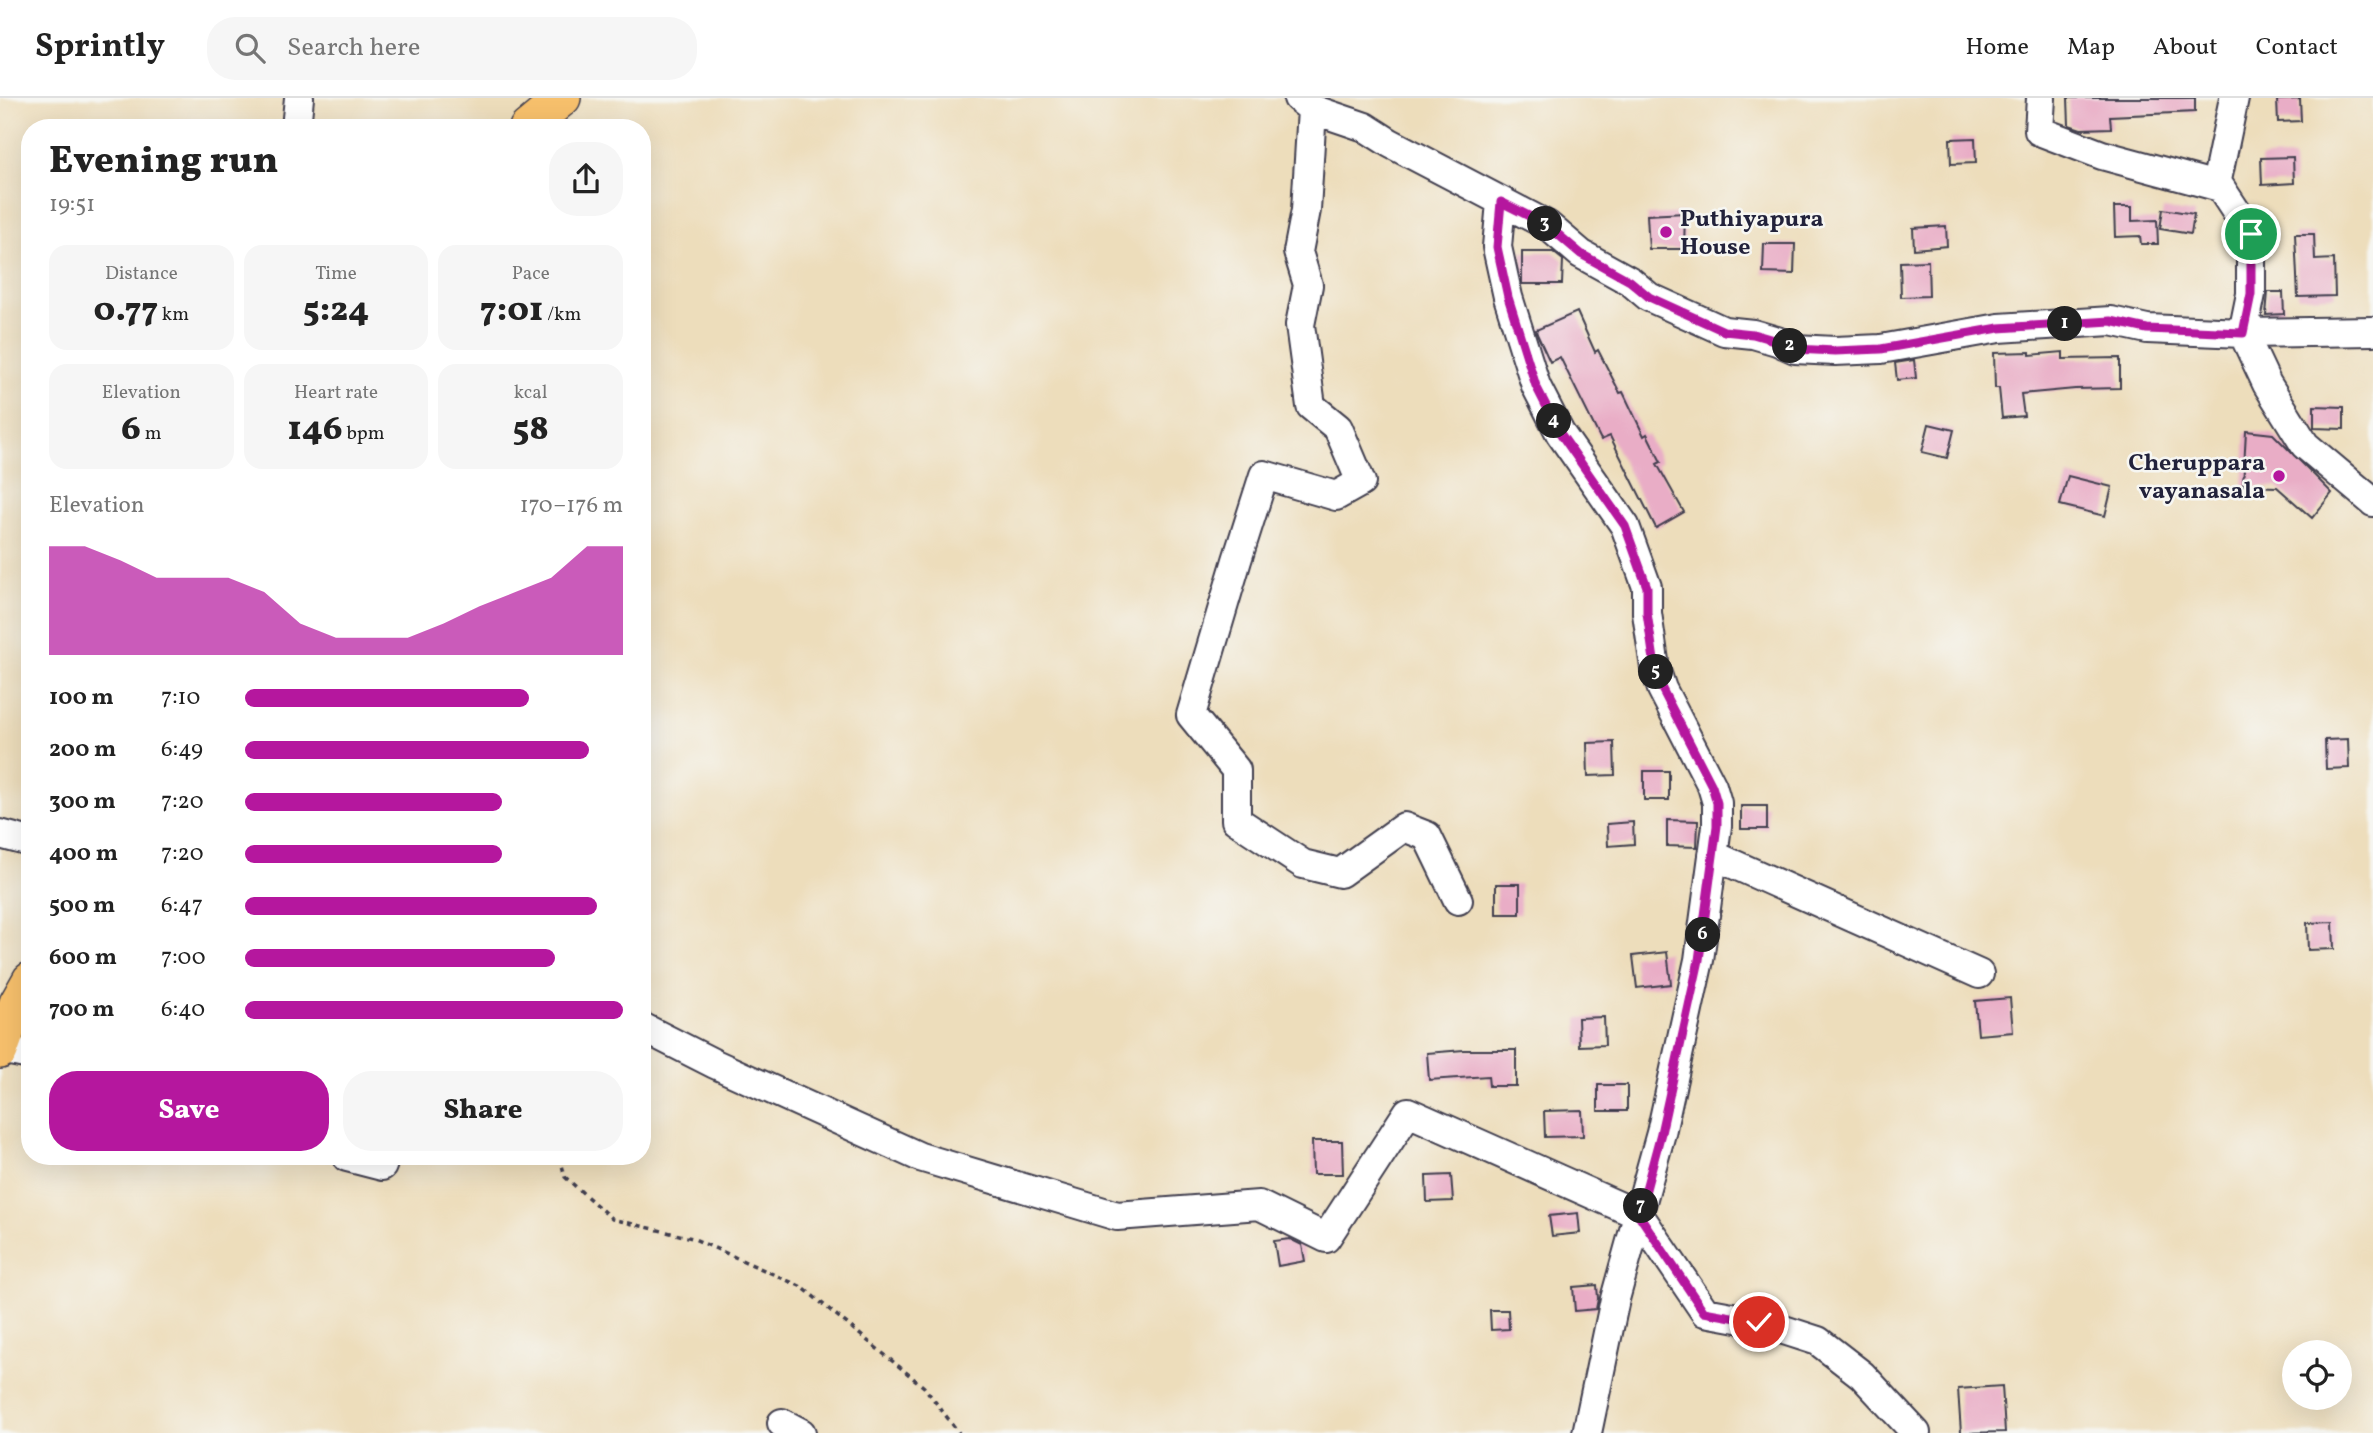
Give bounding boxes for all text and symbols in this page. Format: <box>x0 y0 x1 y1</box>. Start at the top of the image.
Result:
search box <box>207 17 697 80</box>
text: Sprintly <box>35 25 165 71</box>
icon: search <box>231 29 269 67</box>
text: Search here <box>287 30 420 66</box>
text: Home <box>1965 31 2029 65</box>
text: Map <box>2067 31 2115 65</box>
text: About <box>2153 31 2218 65</box>
text: Contact <box>2256 31 2338 65</box>
text: Evening run <box>49 136 279 189</box>
button: share <box>549 142 623 216</box>
text: 19:51 <box>49 189 95 221</box>
place label: Puthiyapura House <box>1680 203 1824 265</box>
pin <box>2221 204 2281 264</box>
pin: 3 <box>1528 206 1562 242</box>
text: 3 <box>1540 210 1549 236</box>
icon: arrive <box>2232 215 2270 253</box>
marker: Puthiyapura House <box>1658 224 1674 240</box>
text: Distance <box>105 261 178 287</box>
text: Time <box>315 261 357 287</box>
text: Pace <box>512 261 550 287</box>
text: 0.77 <box>94 287 158 335</box>
text: 5:24 <box>303 287 369 335</box>
text: 7:01 <box>480 287 543 335</box>
text: km <box>158 302 189 328</box>
text: /km <box>543 302 581 328</box>
pin: 1 <box>2048 306 2082 342</box>
text: 1 <box>2061 310 2068 336</box>
pin: 2 <box>1772 328 1808 364</box>
text: 2 <box>1785 332 1794 358</box>
text: Elevation <box>102 380 181 406</box>
text: Heart rate <box>294 380 378 406</box>
text: kcal <box>514 380 548 406</box>
pin: 4 <box>1536 404 1572 438</box>
text: 6 <box>121 406 141 454</box>
text: 146 <box>287 406 343 454</box>
text: 58 <box>512 406 549 454</box>
text: 4 <box>1548 407 1559 433</box>
text: m <box>141 421 162 447</box>
text: bpm <box>343 421 385 447</box>
place label: Cheruppara vayanasala <box>2128 447 2265 509</box>
marker: Cheruppara vayanasala <box>2271 468 2287 484</box>
text: Elevation <box>49 490 145 522</box>
text: 170–176 m <box>520 490 623 522</box>
pin: 5 <box>1638 654 1674 690</box>
text: 5 <box>1651 658 1660 684</box>
text: 100 m <box>49 682 114 714</box>
text: 7:10 <box>161 682 200 714</box>
text: 200 m <box>49 734 116 766</box>
text: 6:49 <box>161 734 203 766</box>
text: 300 m <box>49 786 116 818</box>
text: 7:20 <box>161 786 204 818</box>
text: 400 m <box>49 838 118 870</box>
text: 7:20 <box>161 838 204 870</box>
text: 500 m <box>49 890 115 922</box>
text: 6:47 <box>161 890 203 922</box>
pin: 6 <box>1686 918 1720 952</box>
text: 6 <box>1697 921 1708 947</box>
text: 600 m <box>49 942 117 974</box>
text: 7:00 <box>161 942 206 974</box>
text: 700 m <box>49 994 115 1026</box>
text: 6:40 <box>161 994 205 1026</box>
button: Save <box>49 1071 329 1151</box>
button: Share <box>343 1071 623 1151</box>
pin: 7 <box>1624 1188 1658 1224</box>
text: 7 <box>1636 1192 1645 1218</box>
pin <box>1729 1292 1789 1352</box>
icon: check <box>1740 1303 1778 1341</box>
map controls <box>2282 1340 2352 1410</box>
button: locate <box>2282 1340 2352 1410</box>

